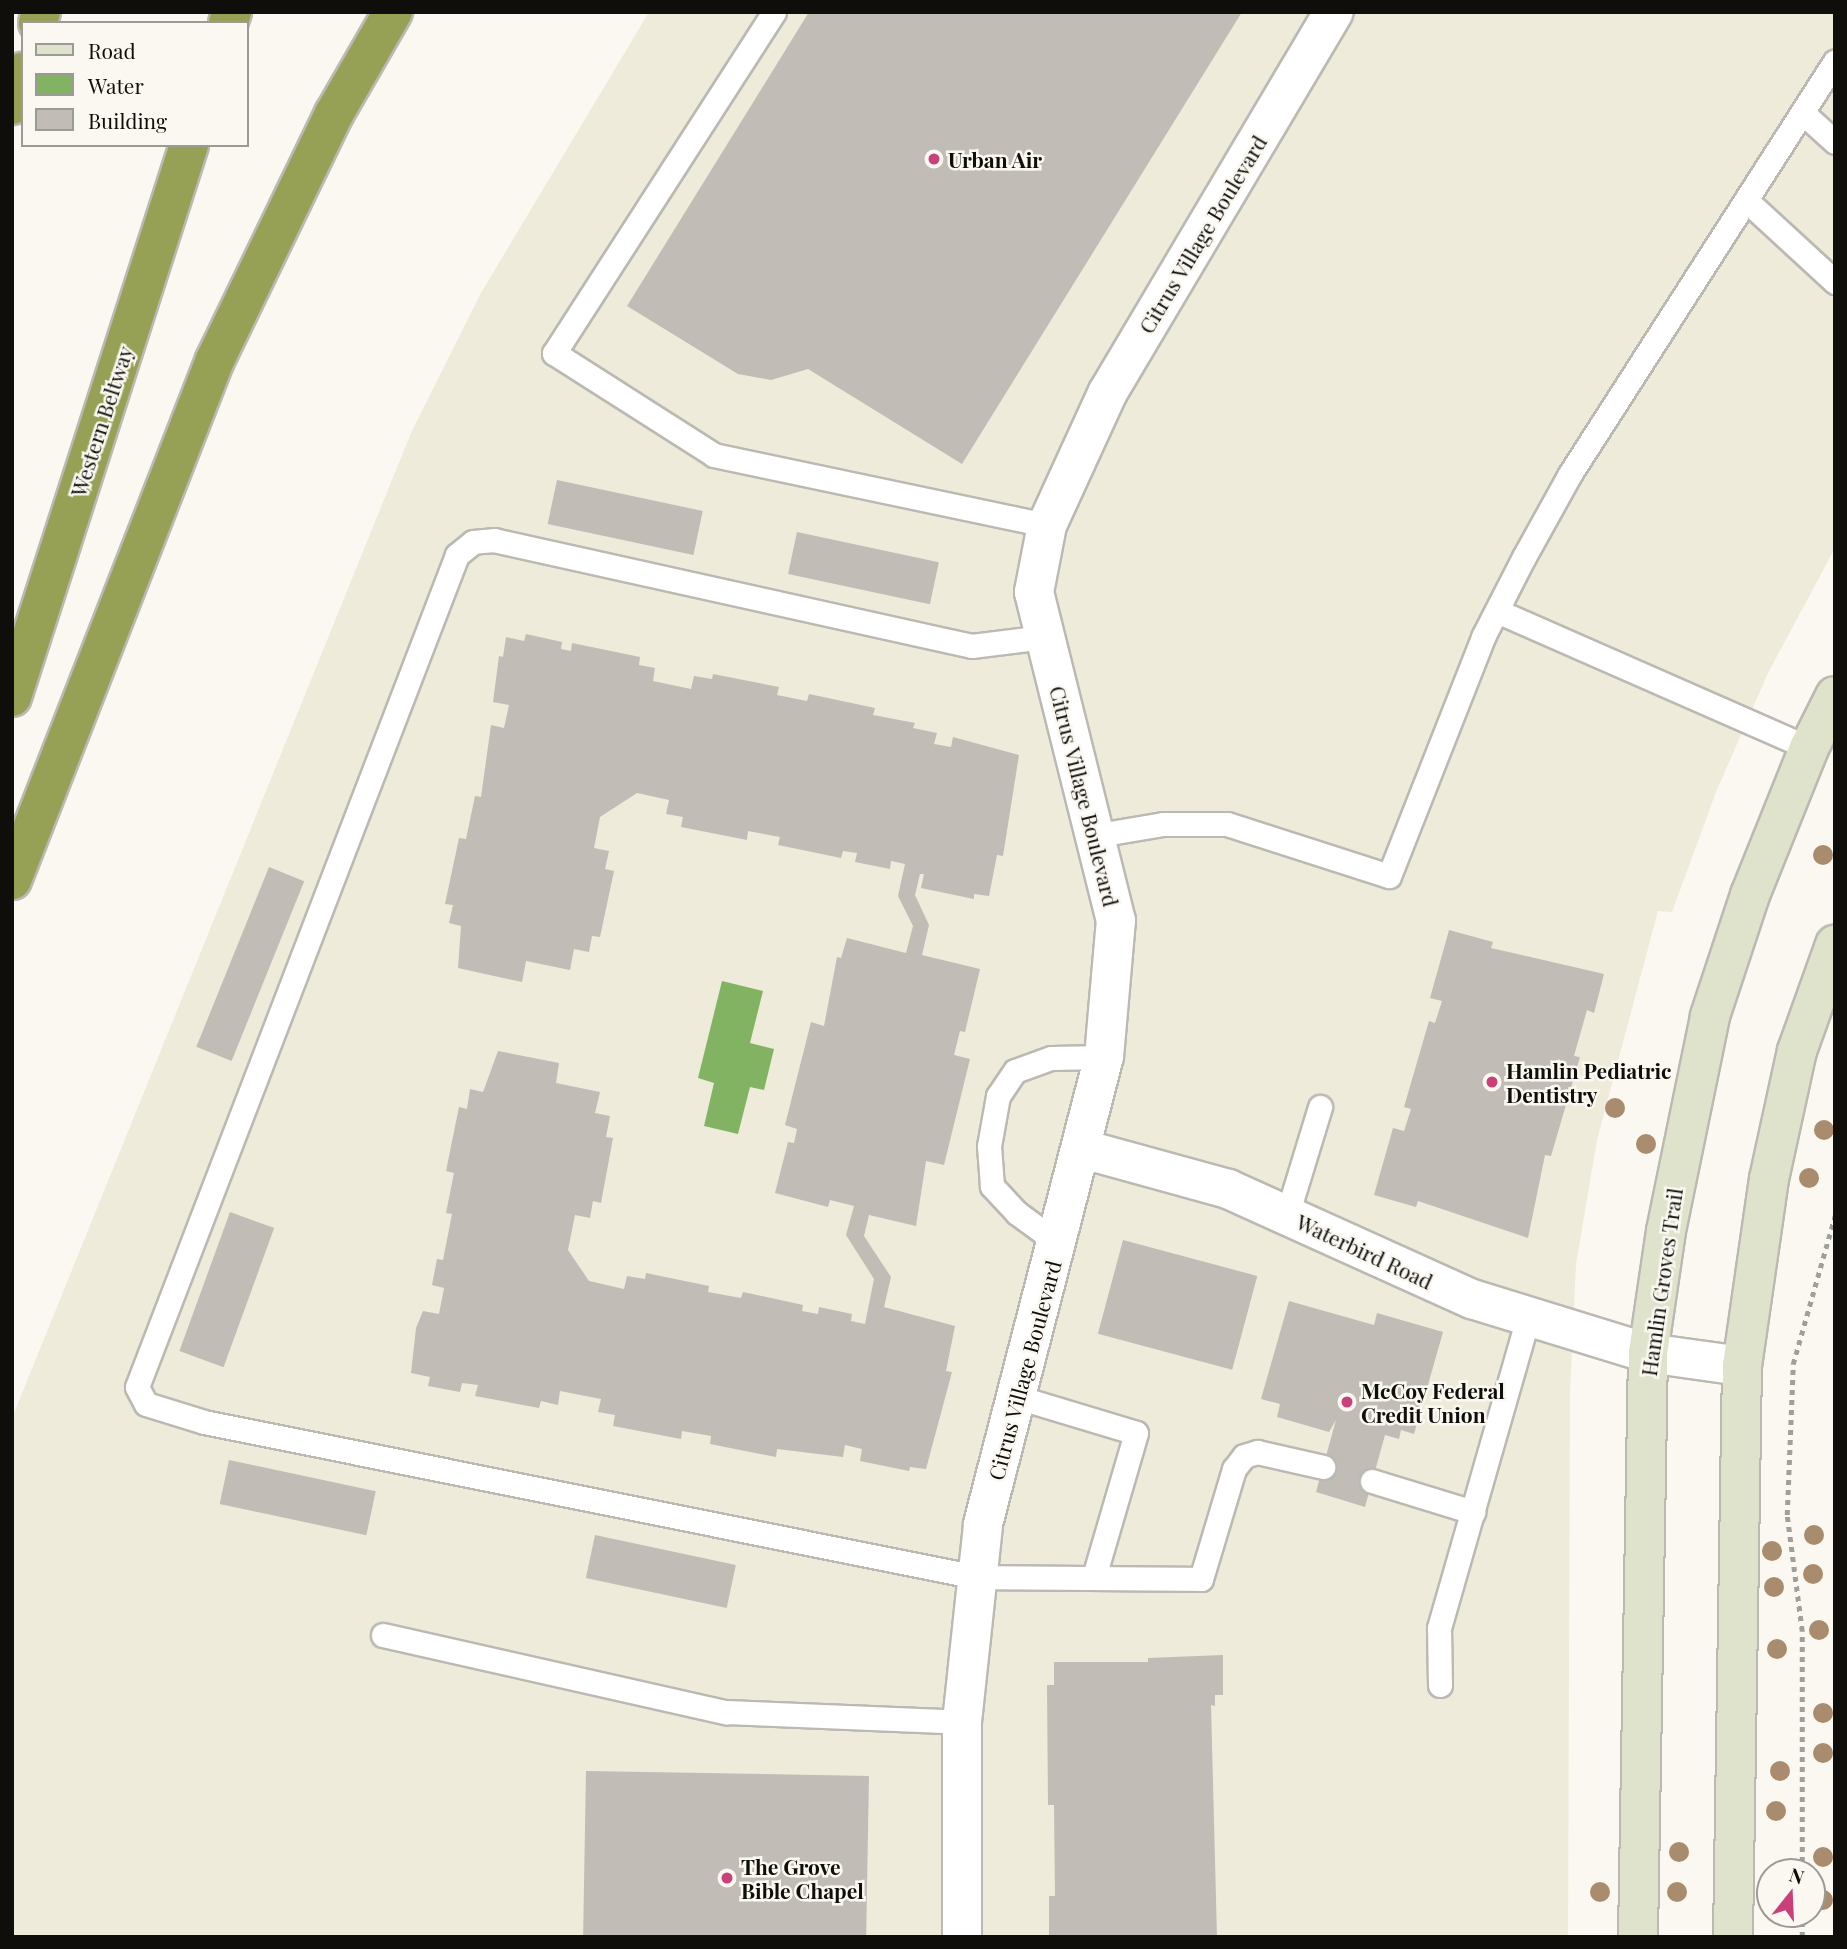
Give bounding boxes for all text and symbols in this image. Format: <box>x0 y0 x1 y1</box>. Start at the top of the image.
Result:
legend <box>21 21 248 147</box>
text: Road <box>88 36 136 64</box>
text: Water <box>88 71 144 99</box>
text: Building <box>88 106 167 134</box>
street label: Citrus Village Boulevard <box>1133 130 1271 338</box>
place label: Urban Air <box>948 146 1043 172</box>
marker: Urban Air <box>926 151 942 167</box>
street label: Western Beltway <box>65 343 137 499</box>
street label: Citrus Village Boulevard <box>1045 683 1125 909</box>
place label: Hamlin Pediatric Dentistry <box>1506 1057 1671 1107</box>
marker: Hamlin Pediatric Dentistry <box>1484 1074 1500 1090</box>
street label: Hamlin Groves Trail <box>1635 1186 1687 1378</box>
street label: Waterbird Road <box>1293 1208 1437 1294</box>
street label: Citrus Village Boulevard <box>982 1257 1066 1483</box>
place label: McCoy Federal Credit Union <box>1361 1377 1505 1427</box>
marker: McCoy Federal Credit Union <box>1339 1394 1355 1410</box>
place label: The Grove Bible Chapel <box>741 1853 864 1903</box>
north arrow <box>1756 1858 1826 1928</box>
text: N <box>1786 1860 1807 1889</box>
marker: The Grove Bible Chapel <box>719 1870 735 1886</box>

